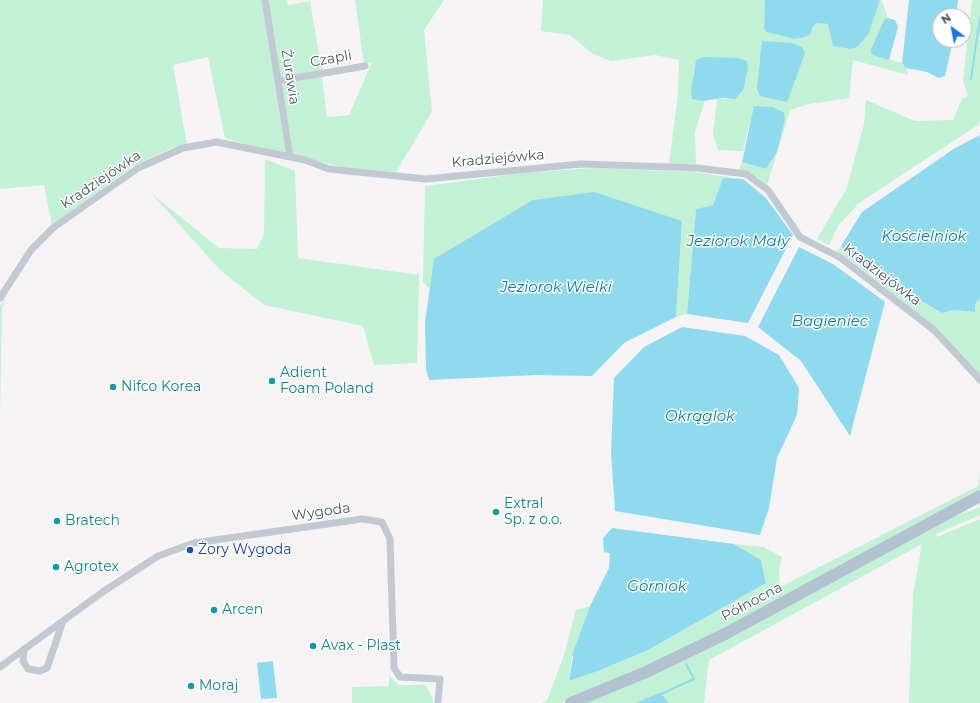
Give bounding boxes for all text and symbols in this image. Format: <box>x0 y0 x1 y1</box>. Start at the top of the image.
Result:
north arrow <box>932 8 972 48</box>
text: N <box>939 10 954 27</box>
street label: Czapli <box>309 47 353 71</box>
street label: Żurawia <box>277 48 303 106</box>
street label: Kradziejówka <box>58 147 144 213</box>
street label: Kradziejówka <box>451 147 545 171</box>
water label: Kościelniok <box>882 228 966 246</box>
water label: Jeziorok Mały <box>687 233 789 251</box>
street label: Kradziejówka <box>840 240 924 310</box>
water label: Jeziorok Wielki <box>500 279 612 297</box>
water label: Bagieniec <box>792 313 868 331</box>
place label: Adient Foam Poland <box>280 365 374 398</box>
marker: Adient Foam Poland <box>267 376 277 386</box>
place label: Nifco Korea <box>121 379 201 395</box>
marker: Nifco Korea <box>108 382 118 392</box>
water label: Okrąglok <box>665 408 735 426</box>
place label: Extral Sp. z o.o. <box>504 496 562 528</box>
street label: Wygoda <box>291 500 351 524</box>
marker: Extral Sp. z o.o. <box>491 507 501 517</box>
place label: Bratech <box>65 513 120 529</box>
marker: Bratech <box>52 516 62 526</box>
place label: Żory Wygoda <box>198 542 292 558</box>
marker: Żory Wygoda <box>185 545 195 555</box>
place label: Agrotex <box>64 559 119 575</box>
marker: Agrotex <box>51 562 61 572</box>
water label: Górniok <box>627 578 687 596</box>
street label: Północna <box>719 579 785 625</box>
place label: Arcen <box>222 602 263 618</box>
marker: Arcen <box>209 605 219 615</box>
place label: Avax - Plast <box>321 638 401 654</box>
marker: Avax - Plast <box>308 641 318 651</box>
place label: Moraj <box>199 678 238 694</box>
marker: Moraj <box>186 681 196 691</box>

